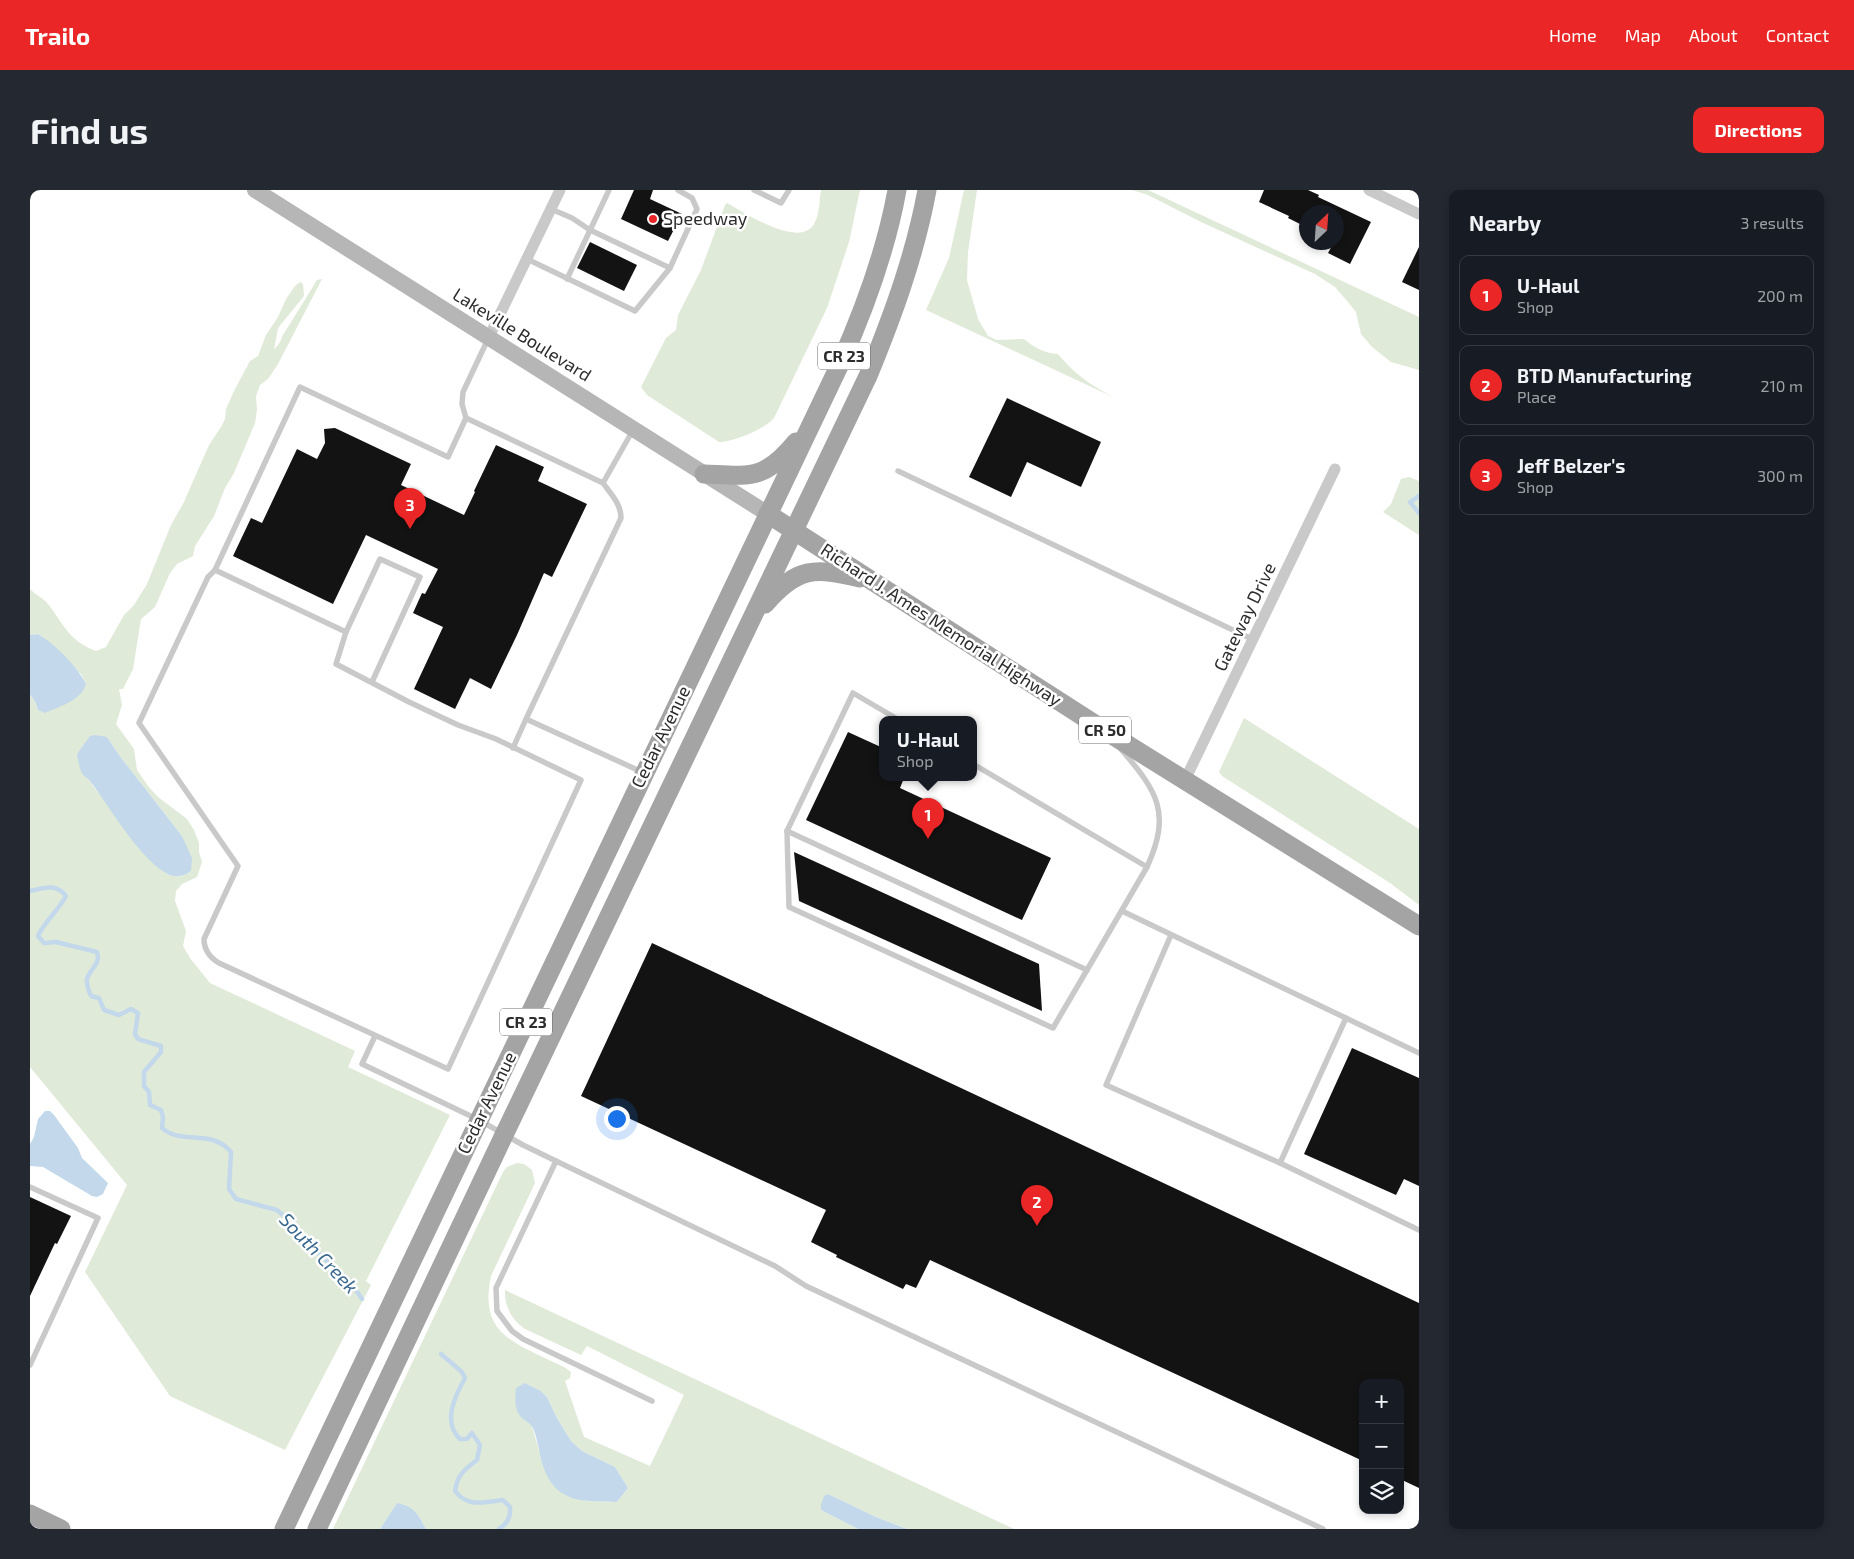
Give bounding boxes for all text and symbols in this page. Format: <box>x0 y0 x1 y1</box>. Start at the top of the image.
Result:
text: Trailo <box>25 21 90 50</box>
text: Home <box>1549 24 1597 46</box>
text: Map <box>1625 24 1661 46</box>
text: About <box>1689 24 1738 46</box>
text: Contact <box>1766 24 1829 46</box>
button: Directions <box>1693 107 1824 153</box>
text: Find us <box>30 109 148 151</box>
north arrow <box>1299 205 1344 250</box>
place label: Speedway <box>663 207 748 229</box>
text: Nearby <box>1469 210 1541 235</box>
marker: Speedway <box>647 213 659 225</box>
text: 3 results <box>1741 213 1804 232</box>
text: U-Haul <box>1517 274 1579 297</box>
street label: Lakeville Boulevard <box>449 283 596 386</box>
text: 1 <box>1483 286 1489 305</box>
text: 200 m <box>1757 286 1803 305</box>
text: Shop <box>1517 297 1554 316</box>
road number: CR 23 <box>818 343 870 370</box>
text: BTD Manufacturing <box>1517 364 1691 387</box>
text: 2 <box>1481 376 1491 395</box>
text: 210 m <box>1760 376 1803 395</box>
text: Place <box>1517 387 1556 406</box>
text: Jeff Belzer's <box>1517 454 1625 477</box>
text: 3 <box>1481 466 1491 485</box>
text: 300 m <box>1757 466 1803 485</box>
text: Shop <box>1517 477 1554 496</box>
pin: 3 <box>394 488 426 529</box>
street label: Richard J. Ames Memorial Highway <box>817 538 1066 711</box>
street label: Gateway Drive <box>1208 559 1280 675</box>
street label: Cedar Avenue <box>626 682 694 791</box>
popup <box>879 716 977 781</box>
road number: CR 50 <box>1079 716 1131 744</box>
text: U-Haul <box>897 728 959 751</box>
text: Shop <box>897 751 933 770</box>
pin: 1 <box>912 798 944 839</box>
road number: CR 23 <box>500 1009 552 1036</box>
street label: Cedar Avenue <box>452 1048 520 1157</box>
your location <box>604 1106 630 1132</box>
pin: 2 <box>1021 1185 1053 1226</box>
water label: South Creek <box>275 1208 363 1298</box>
map controls <box>1359 1379 1404 1514</box>
button: + <box>1359 1379 1404 1424</box>
button: − <box>1359 1424 1404 1469</box>
button: layers <box>1359 1469 1404 1514</box>

